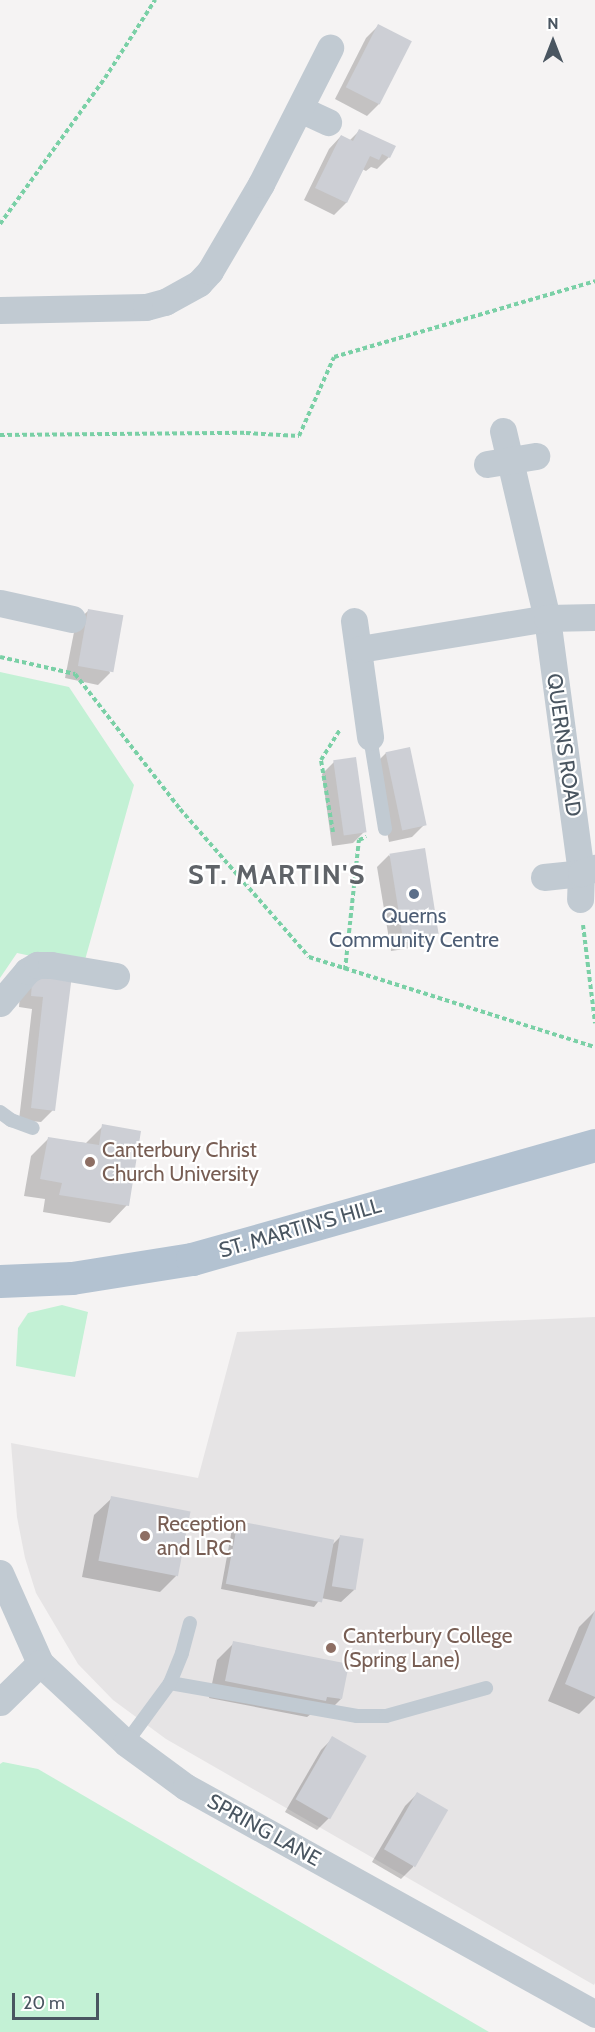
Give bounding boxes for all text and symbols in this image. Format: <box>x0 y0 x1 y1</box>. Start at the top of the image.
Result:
north arrow <box>523 12 583 72</box>
text: N <box>547 14 559 33</box>
street label: QUERNS ROAD <box>541 672 587 818</box>
district label: ST. MARTIN'S <box>188 859 366 891</box>
marker: Querns Community Centre <box>407 887 421 901</box>
place label: Querns Community Centre <box>329 903 499 953</box>
place label: Canterbury Christ Church University <box>102 1137 259 1187</box>
marker: Canterbury Christ Church University <box>83 1155 97 1169</box>
street label: ST. MARTIN'S HILL <box>216 1193 384 1263</box>
place label: Reception and LRC <box>157 1511 247 1561</box>
marker: Reception and LRC <box>138 1529 152 1543</box>
place label: Canterbury College (Spring Lane) <box>343 1623 513 1673</box>
marker: Canterbury College (Spring Lane) <box>324 1641 338 1655</box>
street label: SPRING LANE <box>203 1788 325 1872</box>
scale bar <box>15 1981 102 2019</box>
text: 20 m <box>23 1992 65 2014</box>

